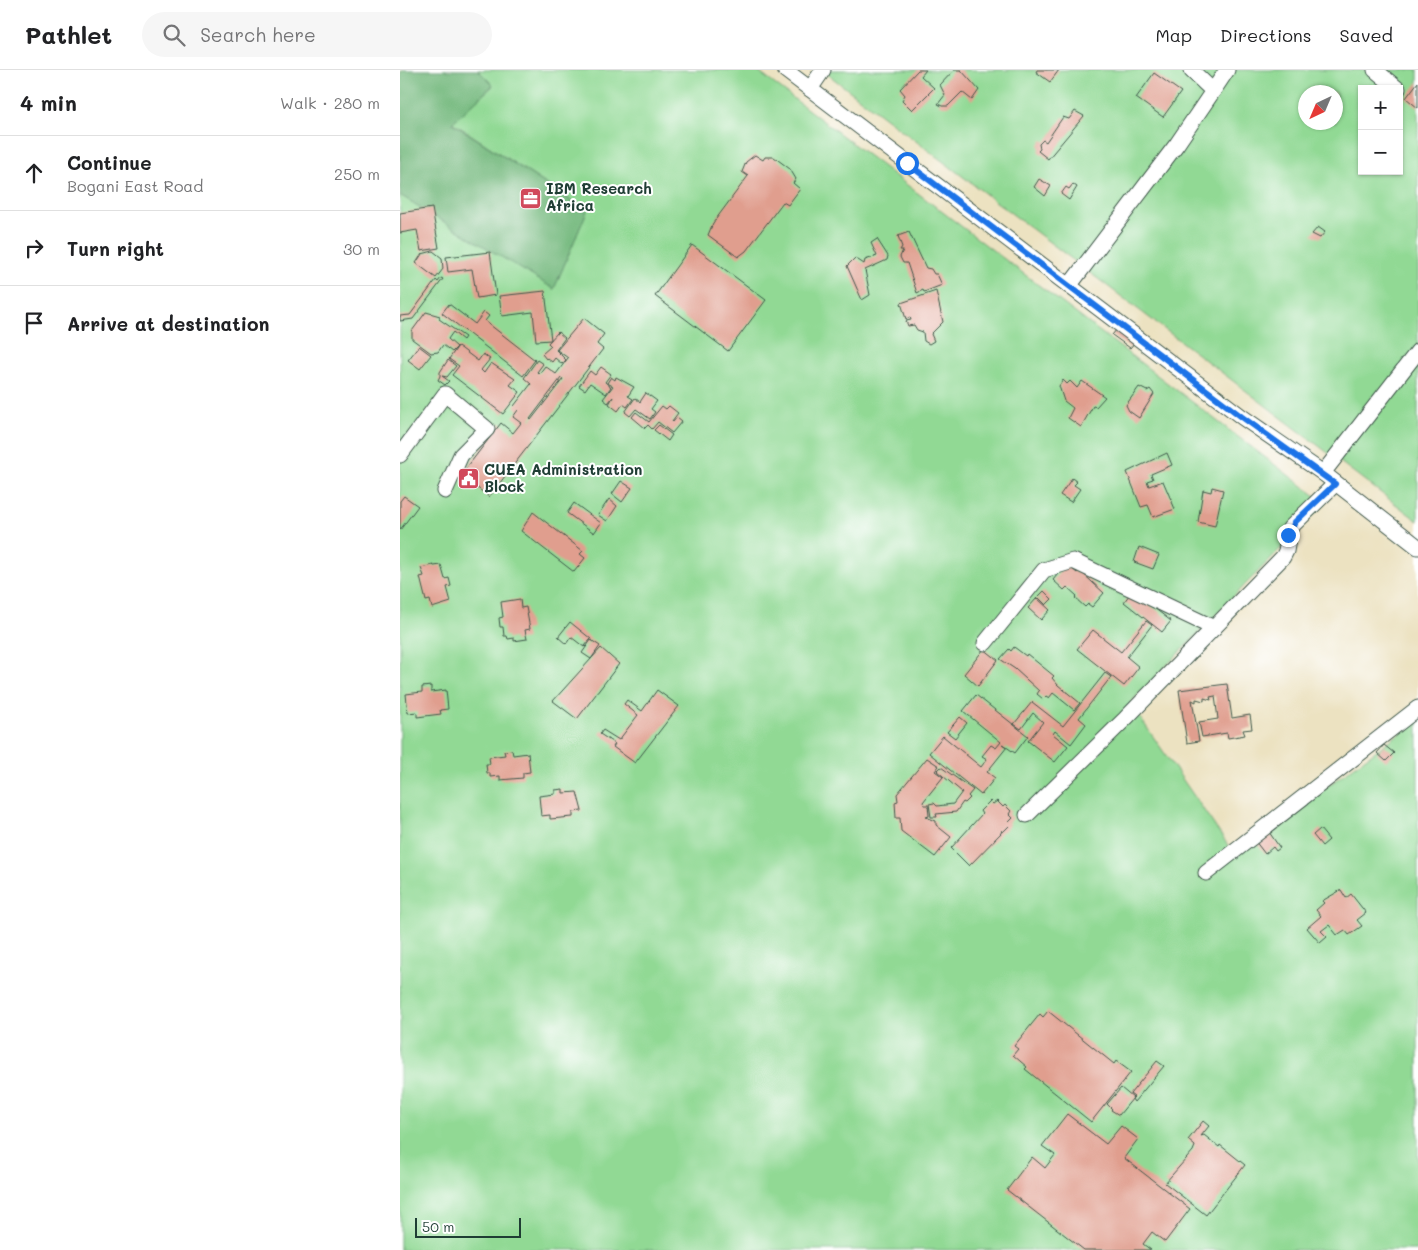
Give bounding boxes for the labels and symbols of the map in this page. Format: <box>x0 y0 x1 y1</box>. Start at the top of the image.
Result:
north arrow <box>1298 85 1343 130</box>
route start <box>896 152 919 175</box>
place label: IBM Research Africa <box>546 178 652 215</box>
office icon: IBM Research Africa <box>518 186 542 210</box>
place label: CUEA Administration Block <box>484 459 642 496</box>
public building icon: CUEA Administration Block <box>456 467 480 491</box>
route end <box>1277 524 1300 547</box>
scale bar <box>415 1215 521 1238</box>

